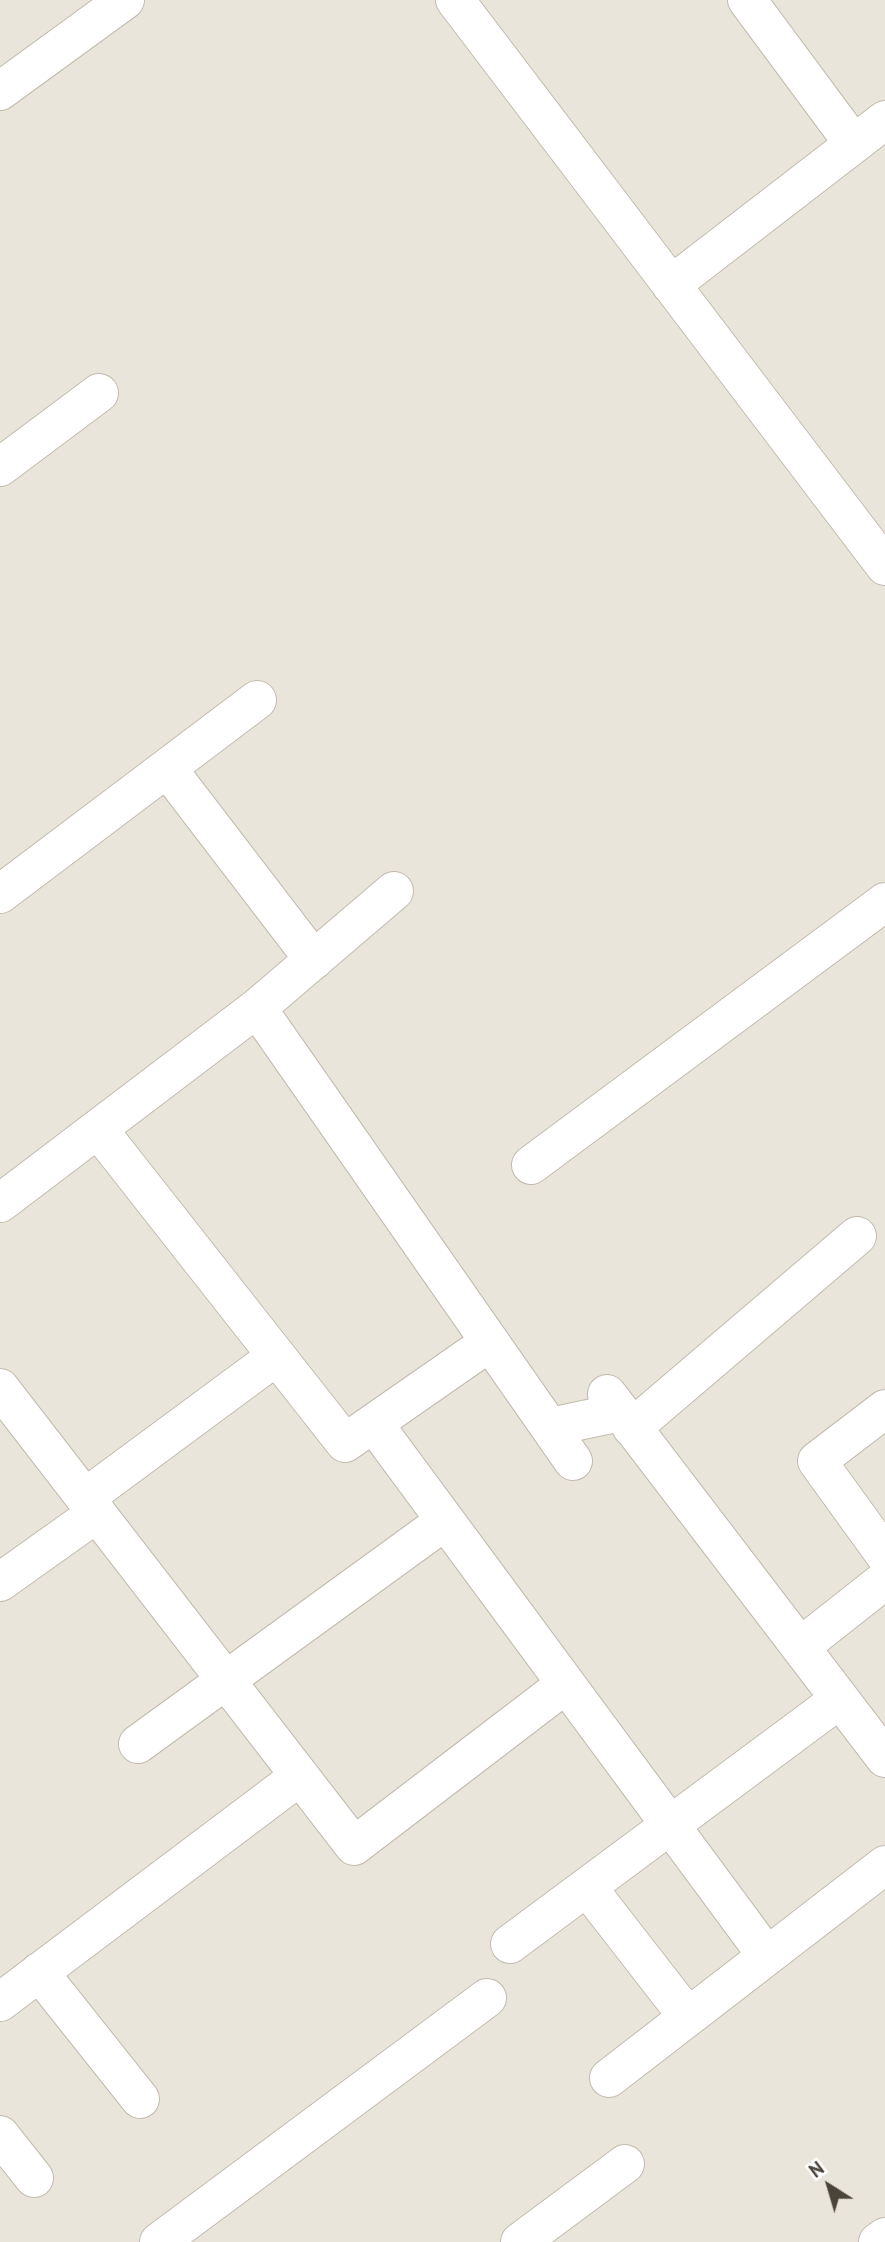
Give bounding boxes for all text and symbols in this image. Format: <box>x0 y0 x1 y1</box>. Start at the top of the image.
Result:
north arrow <box>794 2151 864 2221</box>
text: N <box>804 2156 829 2183</box>

